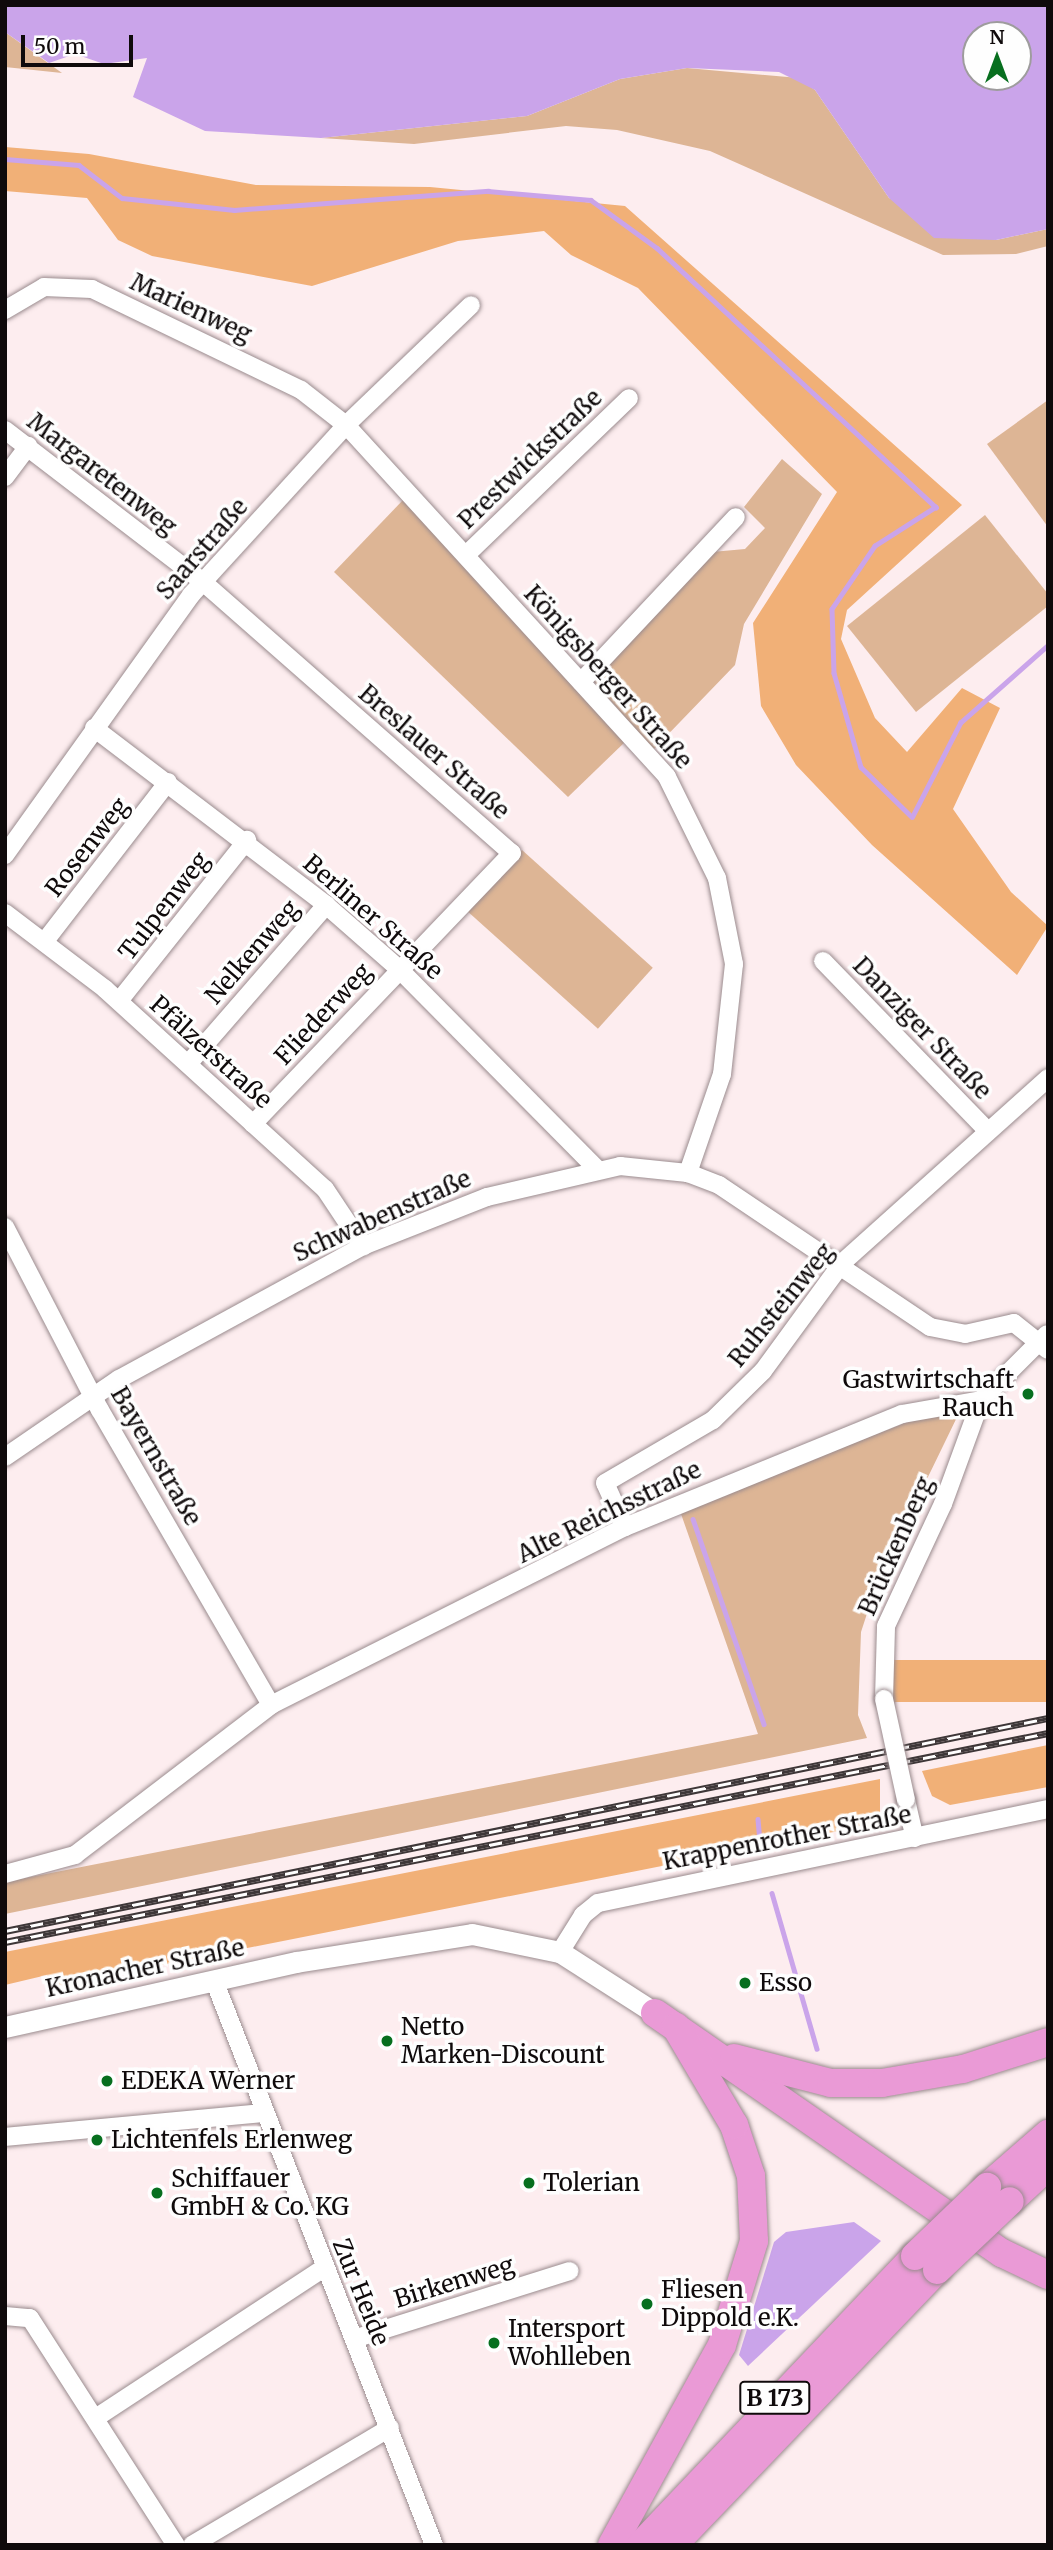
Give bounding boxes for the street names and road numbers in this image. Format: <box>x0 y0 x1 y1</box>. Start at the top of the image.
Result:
street label: Marienweg <box>126 267 256 349</box>
street label: Prestwickstraße <box>452 383 608 535</box>
street label: Margaretenweg <box>22 407 182 541</box>
street label: Saarstraße <box>150 493 254 605</box>
street label: Königsberger Straße <box>518 579 698 775</box>
street label: Breslauer Straße <box>353 679 515 825</box>
street label: Rosenweg <box>39 792 135 902</box>
street label: Tulpenweg <box>113 846 215 966</box>
street label: Berliner Straße <box>298 849 448 985</box>
street label: Nelkenweg <box>199 894 305 1010</box>
street label: Danziger Straße <box>847 951 997 1105</box>
street label: Fliederweg <box>269 957 377 1071</box>
street label: Pfälzerstraße <box>144 990 278 1114</box>
street label: Schwabenstraße <box>289 1164 475 1268</box>
street label: Ruhsteinweg <box>722 1237 840 1373</box>
street label: Bayernstraße <box>105 1382 207 1530</box>
street label: Alte Reichsstraße <box>512 1455 706 1569</box>
street label: Brückenberg <box>853 1472 939 1620</box>
street label: Krappenrother Straße <box>660 1800 914 1876</box>
street label: Kronacher Straße <box>43 1933 247 2003</box>
street label: Zur Heide <box>327 2234 395 2350</box>
street label: Birkenweg <box>391 2250 517 2314</box>
road number: B 173 <box>738 2378 812 2418</box>

